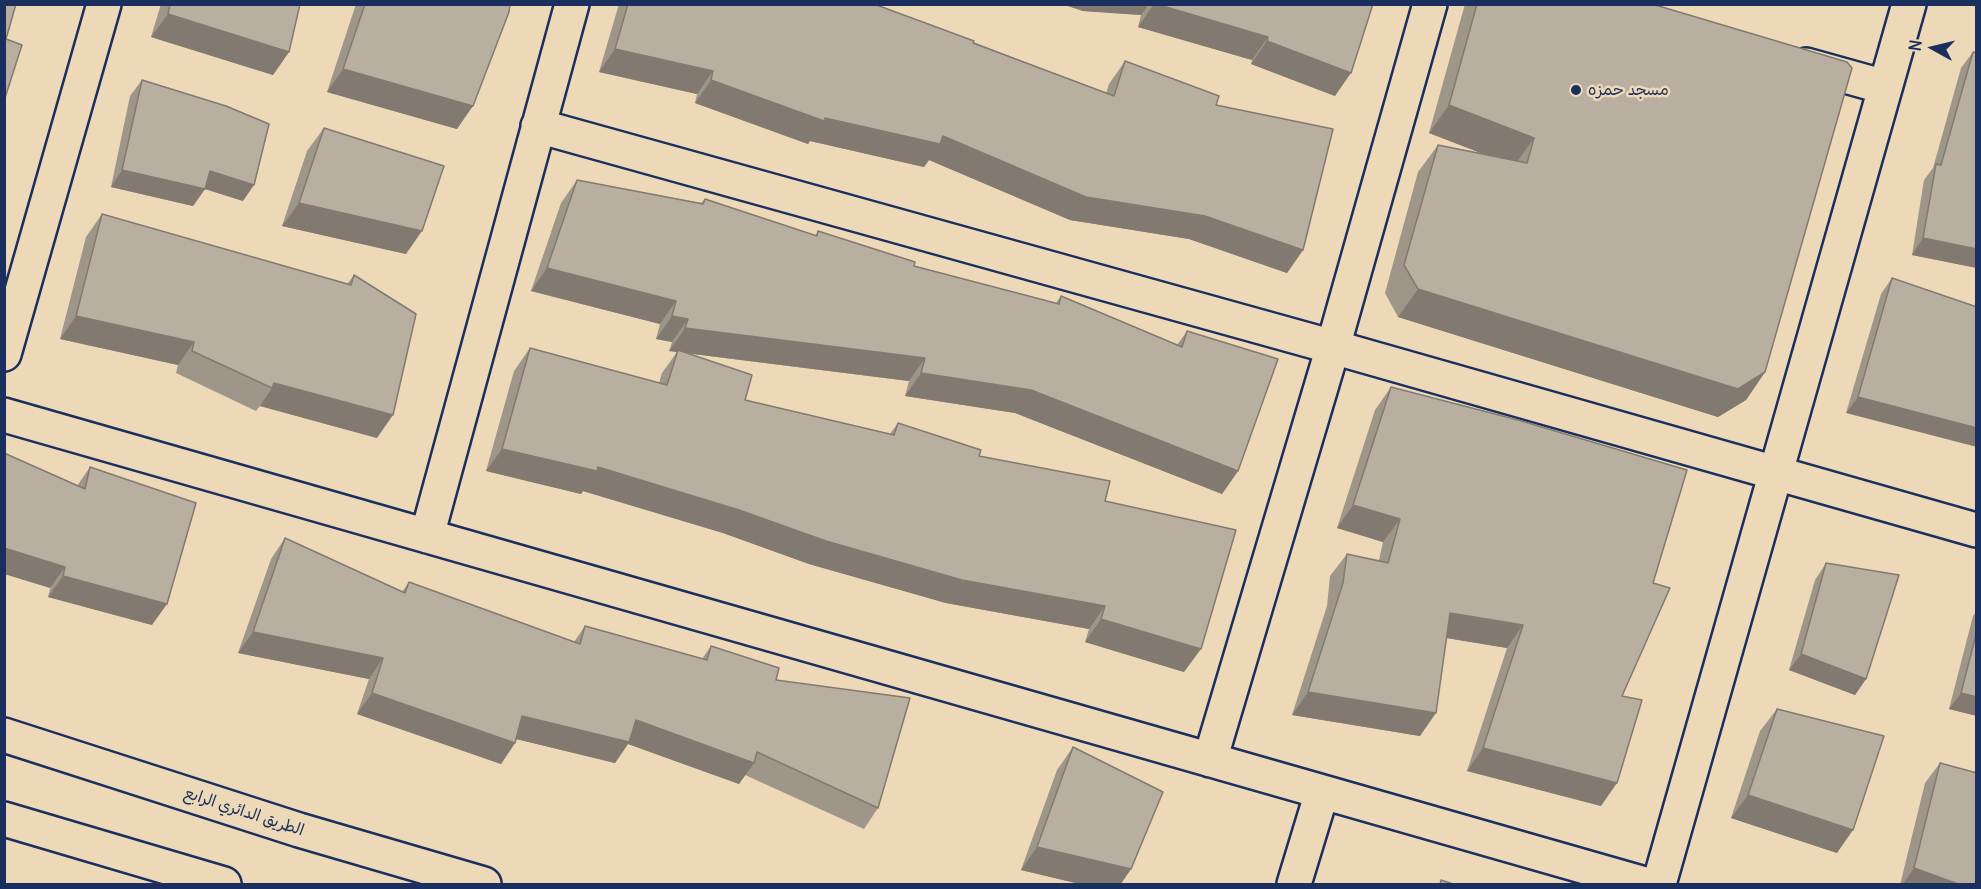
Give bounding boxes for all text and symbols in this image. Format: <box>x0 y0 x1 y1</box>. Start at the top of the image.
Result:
north arrow <box>1903 18 1963 78</box>
text: N <box>1905 39 1926 52</box>
place label: مسجد حمزه <box>1588 80 1669 100</box>
marker: مسجد حمزه <box>1569 83 1583 97</box>
street label: الطريق الدائري الرابع <box>182 784 306 840</box>

